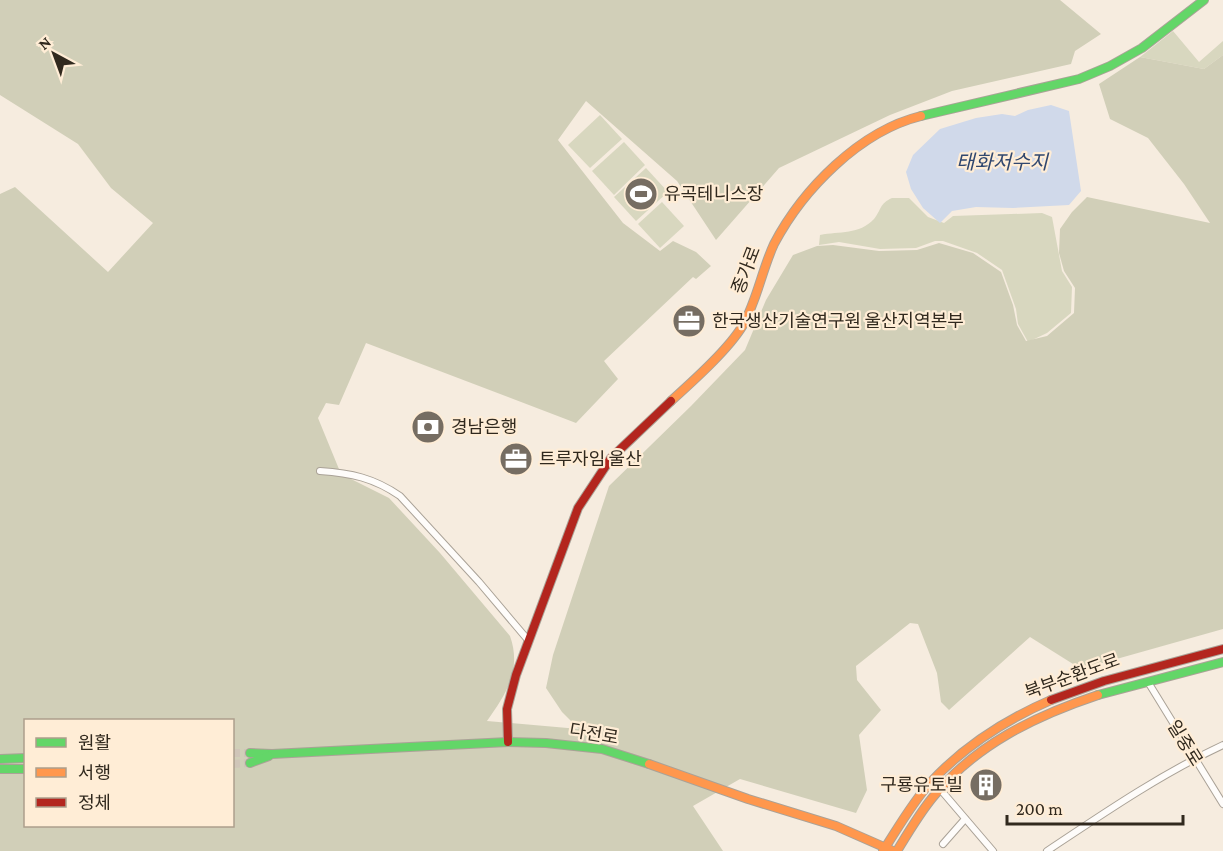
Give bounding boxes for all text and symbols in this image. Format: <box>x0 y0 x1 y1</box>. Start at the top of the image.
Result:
north arrow <box>24 24 84 84</box>
text: N <box>35 33 54 53</box>
water label: 태화저수지 <box>956 151 1050 173</box>
sports icon: 유곡테니스장 <box>623 176 659 212</box>
place label: 유곡테니스장 <box>664 184 763 204</box>
street label: 종가로 <box>728 243 764 297</box>
office icon: 한국생산기술연구원 울산지역본부 <box>671 303 707 339</box>
place label: 한국생산기술연구원 울산지역본부 <box>712 311 964 331</box>
bank icon: 경남은행 <box>410 409 446 445</box>
place label: 경남은행 <box>451 417 517 437</box>
office icon: 트루자임 울산 <box>498 441 534 477</box>
place label: 트루자임 울산 <box>539 449 642 469</box>
street label: 북부순환도로 <box>1022 650 1122 702</box>
street label: 일중로 <box>1163 717 1207 769</box>
legend <box>24 719 234 827</box>
street label: 다전로 <box>568 720 620 748</box>
text: 원활 <box>78 733 111 753</box>
text: 서행 <box>78 763 111 783</box>
building icon: 구룡유토빌 <box>968 767 1004 803</box>
place label: 구룡유토빌 <box>880 775 963 795</box>
scale bar <box>1007 788 1182 826</box>
text: 정체 <box>78 793 111 813</box>
text: 200 m <box>1016 799 1063 819</box>

